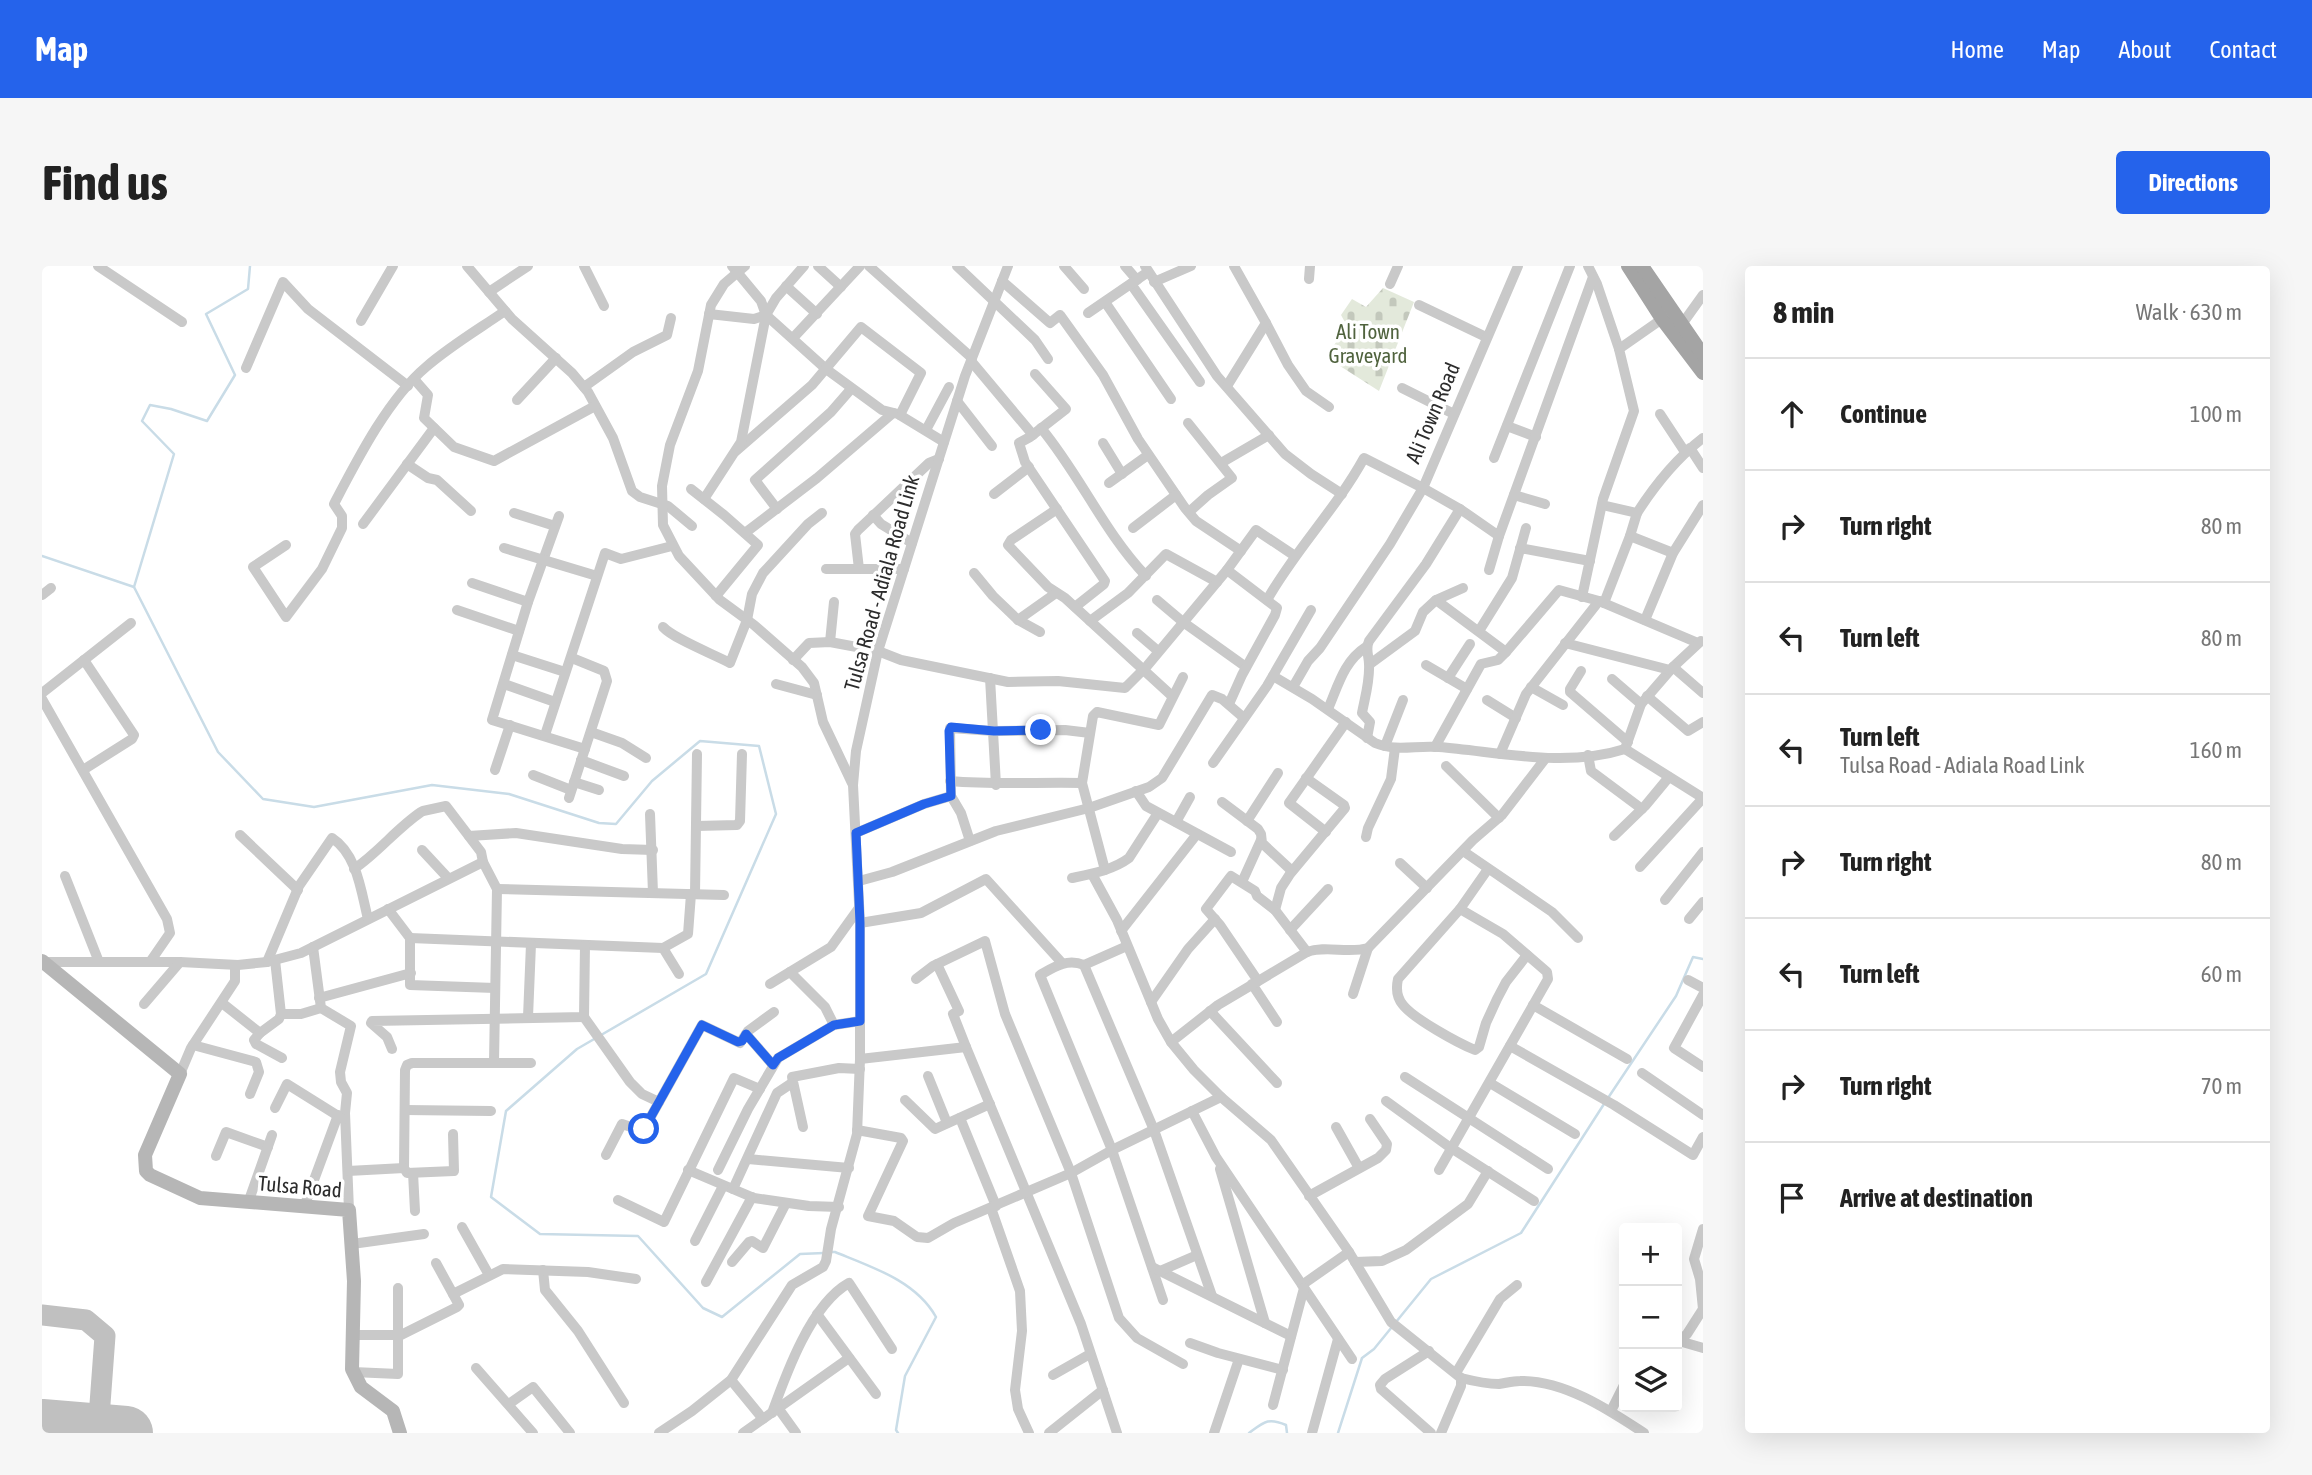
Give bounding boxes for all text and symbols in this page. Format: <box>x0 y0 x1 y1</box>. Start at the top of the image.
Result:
text: Map <box>35 30 88 68</box>
text: Home <box>1950 36 2004 63</box>
text: Map <box>2042 36 2080 63</box>
text: About <box>2118 36 2171 63</box>
text: Contact <box>2209 36 2277 63</box>
button: Directions <box>2116 151 2270 214</box>
text: Find us <box>42 154 168 210</box>
text: 8 min <box>1773 295 1834 329</box>
text: Walk · 630 m <box>2136 299 2242 325</box>
park label: Ali Town Graveyard <box>1329 319 1407 367</box>
street label: Ali Town Road <box>1400 359 1464 466</box>
icon: ahead <box>1773 395 1811 433</box>
text: Continue <box>1840 399 1927 429</box>
text: 100 m <box>2190 401 2242 427</box>
street label: Tulsa Road - Adiala Road Link <box>839 472 923 693</box>
icon: right <box>1773 507 1811 545</box>
text: Turn right <box>1840 511 1931 541</box>
text: 80 m <box>2201 513 2242 539</box>
icon: left <box>1773 619 1811 657</box>
text: Turn left <box>1840 623 1920 653</box>
text: 80 m <box>2201 625 2242 651</box>
route end <box>1025 714 1056 745</box>
text: Turn left <box>1840 722 1920 752</box>
icon: left <box>1773 731 1811 769</box>
text: 160 m <box>2190 737 2242 763</box>
text: Tulsa Road - Adiala Road Link <box>1840 752 2085 778</box>
icon: right <box>1773 843 1811 881</box>
text: Turn right <box>1840 847 1931 877</box>
text: 80 m <box>2201 849 2242 875</box>
icon: left <box>1773 955 1811 993</box>
text: Turn left <box>1840 959 1920 989</box>
text: 60 m <box>2201 961 2242 987</box>
icon: right <box>1773 1067 1811 1105</box>
text: Turn right <box>1840 1071 1931 1101</box>
text: 70 m <box>2201 1073 2242 1099</box>
route start <box>628 1113 659 1144</box>
street label: Tulsa Road <box>257 1170 343 1202</box>
icon: arrive <box>1773 1179 1811 1217</box>
text: Arrive at destination <box>1840 1183 2033 1213</box>
map controls <box>1619 1223 1682 1412</box>
button: + <box>1619 1223 1682 1286</box>
button: − <box>1619 1286 1682 1349</box>
button: layers <box>1619 1349 1682 1412</box>

